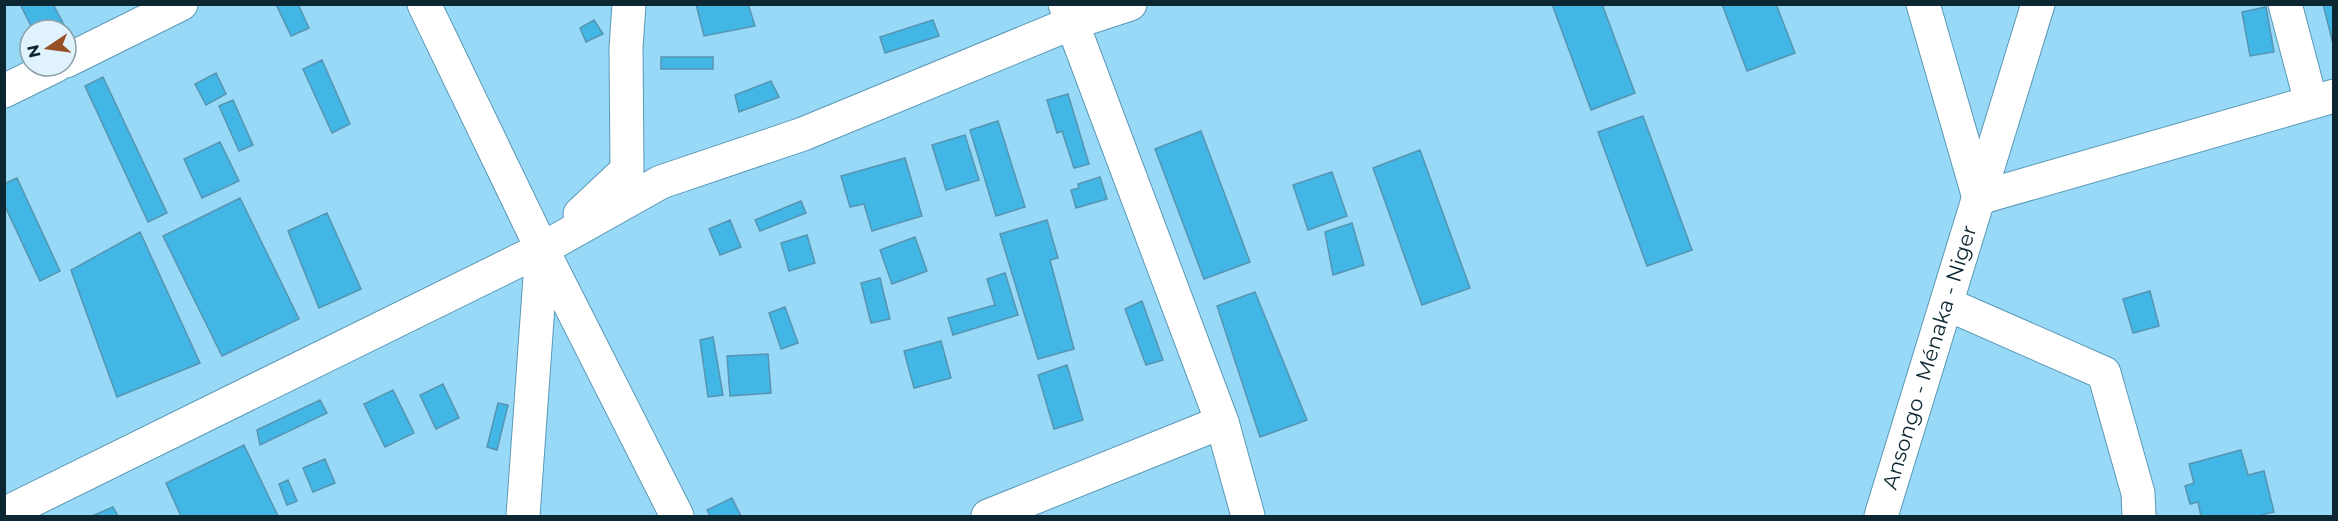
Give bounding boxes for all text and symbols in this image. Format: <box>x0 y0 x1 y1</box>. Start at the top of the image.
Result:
north arrow <box>18 18 78 78</box>
text: N <box>23 43 45 60</box>
street label: Ansongo - Ménaka - Niger <box>1877 222 1981 492</box>

